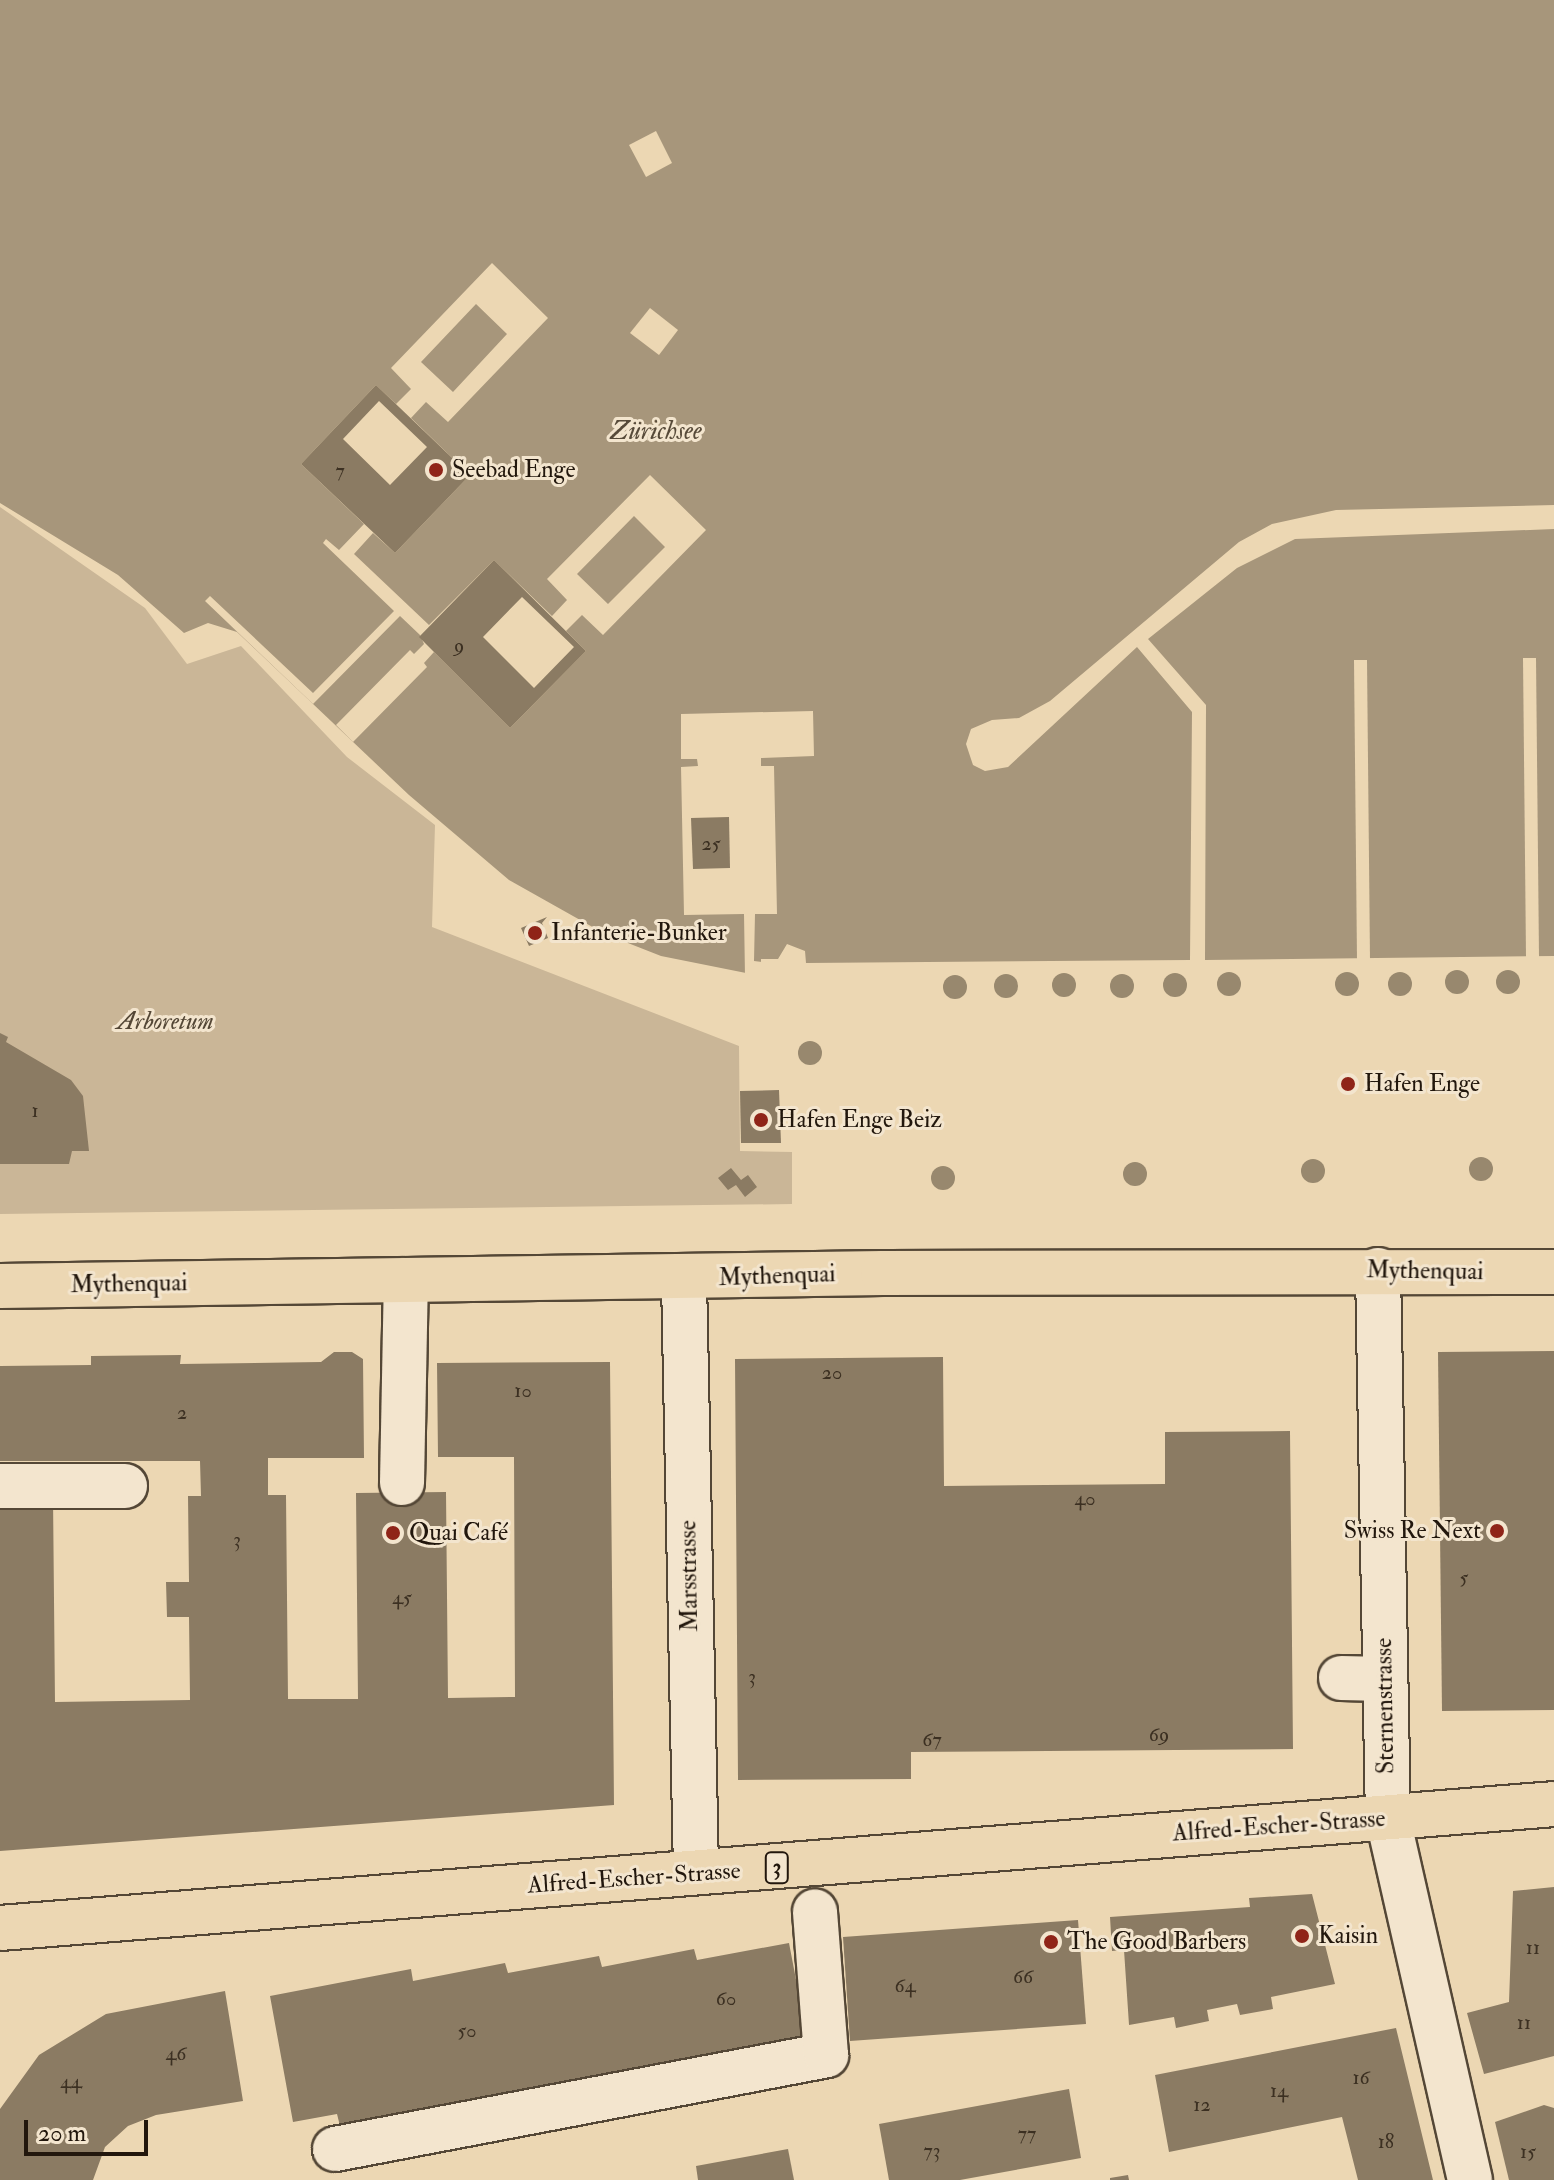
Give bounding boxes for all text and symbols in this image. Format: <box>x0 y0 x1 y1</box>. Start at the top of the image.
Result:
water label: Zürichsee <box>610 416 702 448</box>
place label: Seebad Enge <box>452 456 575 484</box>
house number: 7 <box>335 458 345 482</box>
marker: Seebad Enge <box>427 461 445 479</box>
house number: 9 <box>454 633 464 657</box>
house number: 25 <box>702 831 720 855</box>
place label: Infanterie-Bunker <box>551 919 727 947</box>
marker: Infanterie-Bunker <box>526 924 544 942</box>
park label: Arboretum <box>117 1008 213 1036</box>
place label: Hafen Enge <box>1364 1070 1480 1098</box>
marker: Hafen Enge <box>1339 1075 1357 1093</box>
house number: 1 <box>31 1098 39 1122</box>
place label: Hafen Enge Beiz <box>777 1106 942 1134</box>
marker: Hafen Enge Beiz <box>752 1111 770 1129</box>
street label: Mythenquai <box>1366 1256 1484 1286</box>
street label: Mythenquai <box>718 1260 836 1292</box>
street label: Mythenquai <box>70 1269 188 1299</box>
house number: 20 <box>822 1360 842 1384</box>
house number: 10 <box>514 1378 532 1402</box>
house number: 2 <box>177 1400 187 1424</box>
house number: 40 <box>1074 1486 1096 1510</box>
place label: Swiss Re Next <box>1344 1517 1481 1545</box>
place label: Quai Café <box>409 1519 508 1547</box>
street label: Marsstrasse <box>674 1520 704 1632</box>
marker: Swiss Re Next <box>1488 1522 1506 1540</box>
marker: Quai Café <box>384 1524 402 1542</box>
house number: 3 <box>233 1527 241 1551</box>
house number: 5 <box>1460 1565 1468 1589</box>
house number: 45 <box>392 1585 412 1609</box>
street label: Sternenstrasse <box>1369 1638 1401 1774</box>
house number: 3 <box>748 1664 756 1688</box>
house number: 69 <box>1149 1722 1169 1746</box>
house number: 67 <box>922 1727 942 1751</box>
street label: Alfred-Escher-Strasse <box>1172 1804 1386 1848</box>
road number: 3 <box>763 1850 791 1886</box>
street label: Alfred-Escher-Strasse <box>527 1856 741 1900</box>
place label: Kaisin <box>1318 1922 1378 1950</box>
marker: Kaisin <box>1293 1927 1311 1945</box>
place label: The Good Barbers <box>1067 1928 1246 1956</box>
marker: The Good Barbers <box>1042 1933 1060 1951</box>
house number: 11 <box>1526 1935 1540 1959</box>
house number: 66 <box>1013 1964 1033 1988</box>
house number: 64 <box>895 1973 915 1997</box>
house number: 60 <box>716 1986 736 2010</box>
house number: 11 <box>1517 2010 1531 2034</box>
house number: 50 <box>458 2018 476 2042</box>
house number: 46 <box>166 2041 186 2065</box>
house number: 16 <box>1352 2065 1370 2089</box>
house number: 44 <box>60 2069 82 2093</box>
house number: 14 <box>1270 2078 1288 2102</box>
house number: 12 <box>1193 2092 1211 2116</box>
scale bar <box>28 2104 152 2154</box>
text: 20 m <box>38 2118 86 2149</box>
house number: 77 <box>1018 2121 1036 2145</box>
house number: 18 <box>1378 2129 1394 2153</box>
house number: 73 <box>924 2138 940 2162</box>
house number: 15 <box>1520 2139 1536 2163</box>

